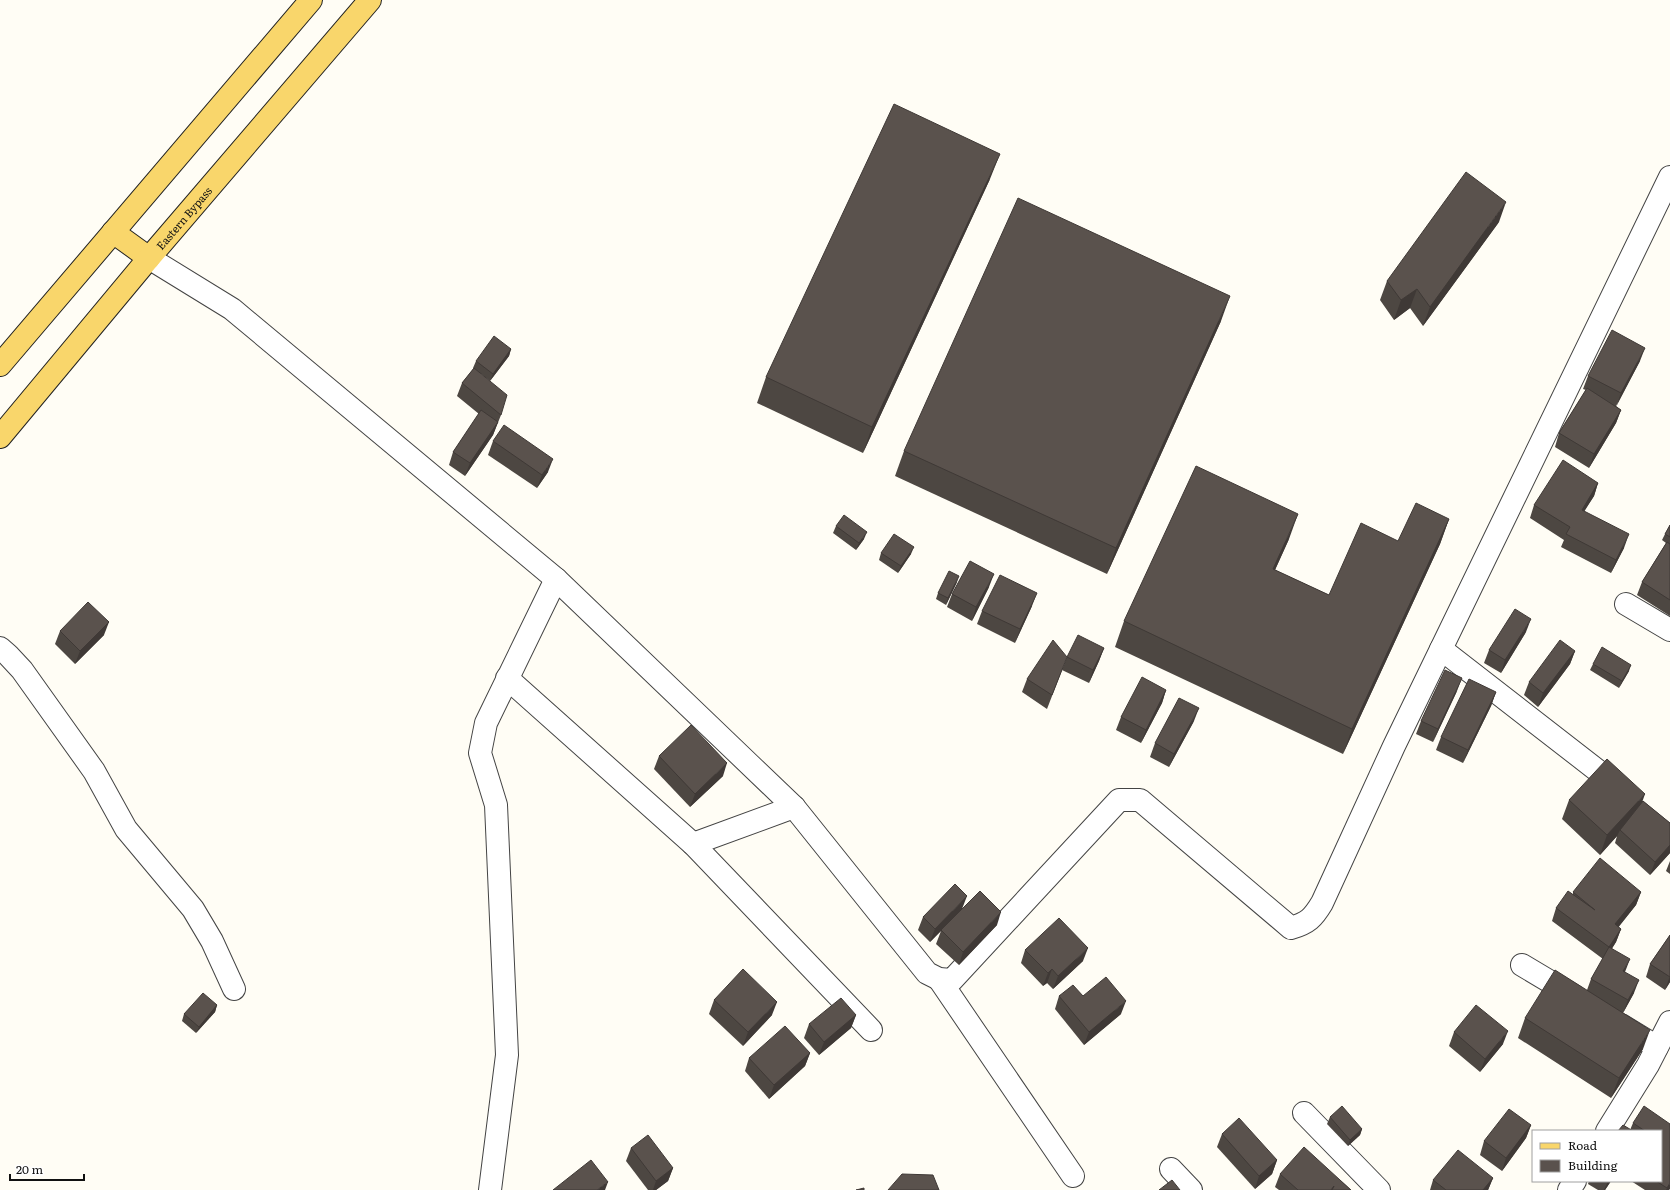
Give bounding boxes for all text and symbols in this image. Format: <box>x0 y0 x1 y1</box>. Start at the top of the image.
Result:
street label: Eastern Bypass <box>152 183 215 253</box>
legend <box>1532 1130 1662 1182</box>
text: Road <box>1568 1136 1598 1154</box>
scale bar <box>10 1156 84 1182</box>
text: Building <box>1568 1156 1618 1174</box>
text: 20 m <box>16 1160 43 1178</box>

